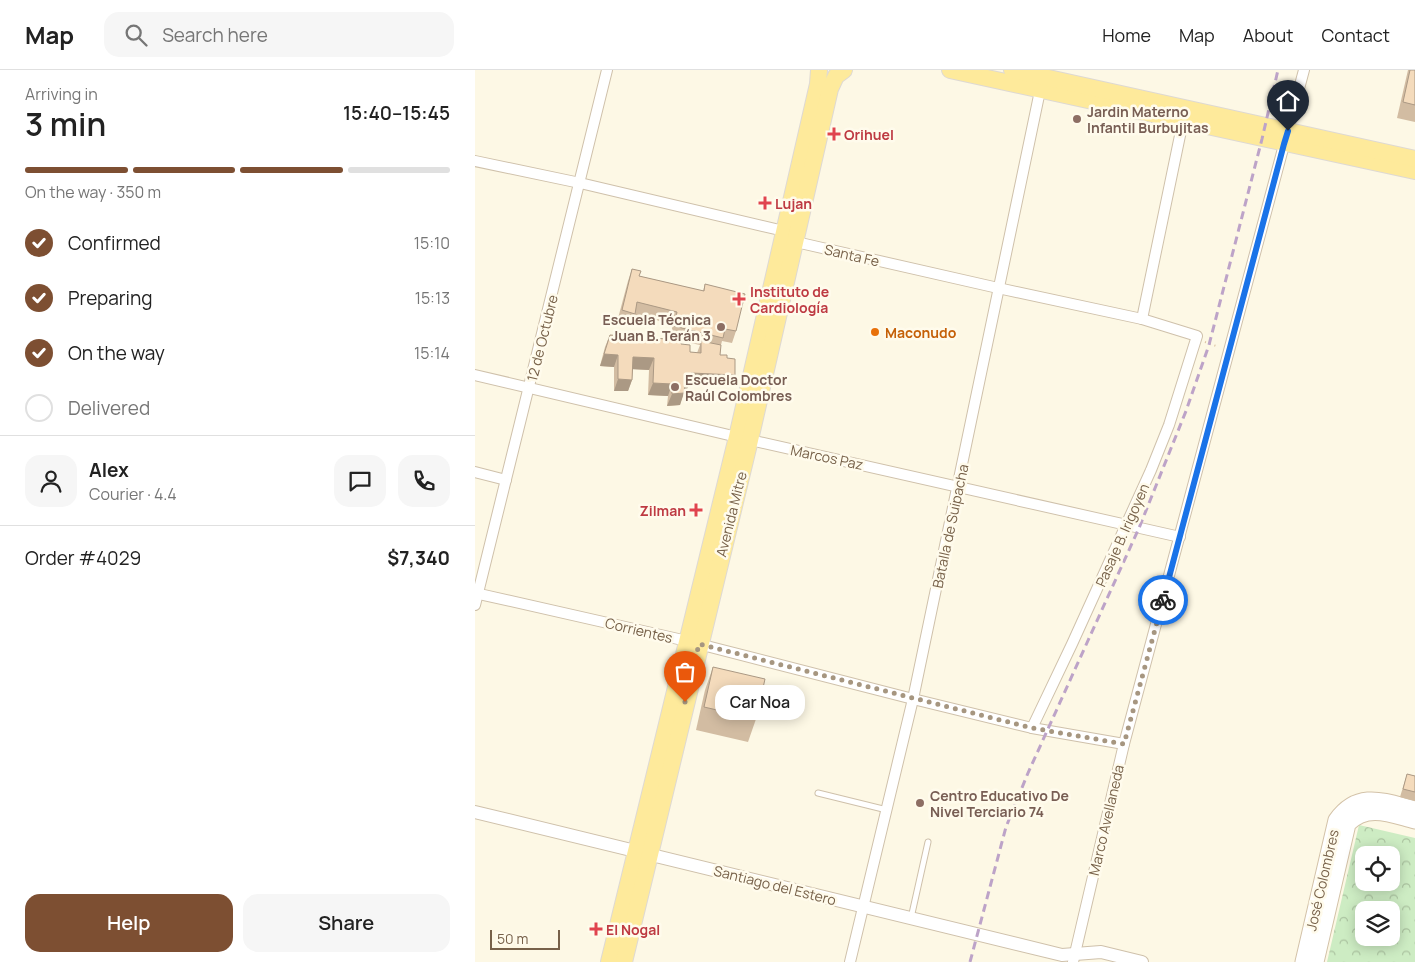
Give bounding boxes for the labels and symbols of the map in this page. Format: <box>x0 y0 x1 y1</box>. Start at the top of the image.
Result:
pin <box>1267 80 1309 131</box>
place label: Jardin Materno Infantil Burbujitas <box>1087 102 1209 137</box>
marker: Jardin Materno Infantil Burbujitas <box>1071 113 1083 125</box>
place label: Orihuel <box>844 125 894 144</box>
marker: Orihuel <box>828 128 840 140</box>
place label: Lujan <box>775 194 812 213</box>
marker: Lujan <box>759 197 771 209</box>
street label: Santa Fe <box>823 239 881 271</box>
place label: Instituto de Cardiología <box>750 282 829 317</box>
marker: Instituto de Cardiología <box>732 292 746 306</box>
street label: 12 de Octubre <box>522 293 562 383</box>
place label: Escuela Técnica Juan B. Terán 3 <box>603 310 711 345</box>
marker: Escuela Técnica Juan B. Terán 3 <box>715 321 727 333</box>
place label: Maconudo <box>885 323 957 342</box>
marker: Maconudo <box>869 326 881 338</box>
place label: Escuela Doctor Raúl Colombres <box>685 370 792 405</box>
marker: Escuela Doctor Raúl Colombres <box>669 381 681 393</box>
street label: Marcos Paz <box>789 440 865 474</box>
street label: Batalla de Suipacha <box>928 462 972 590</box>
street label: Avenida Mitre <box>711 469 751 559</box>
street label: Pasaje B. Irigoyen <box>1091 480 1153 590</box>
place label: Zilman <box>639 501 686 520</box>
marker: Zilman <box>690 504 702 516</box>
courier <box>1138 575 1188 625</box>
street label: Corrientes <box>603 613 675 647</box>
pin <box>664 651 706 702</box>
callout: Car Noa <box>715 684 805 720</box>
street label: Marco Avellaneda <box>1084 763 1128 877</box>
place label: Centro Educativo De Nivel Terciario 74 <box>930 786 1069 821</box>
marker: Centro Educativo De Nivel Terciario 74 <box>914 797 926 809</box>
street label: José Colombres <box>1301 827 1343 933</box>
street label: Santiago del Estero <box>712 861 838 909</box>
place label: El Nogal <box>606 920 660 939</box>
marker: El Nogal <box>590 923 602 935</box>
scale bar <box>490 927 560 950</box>

